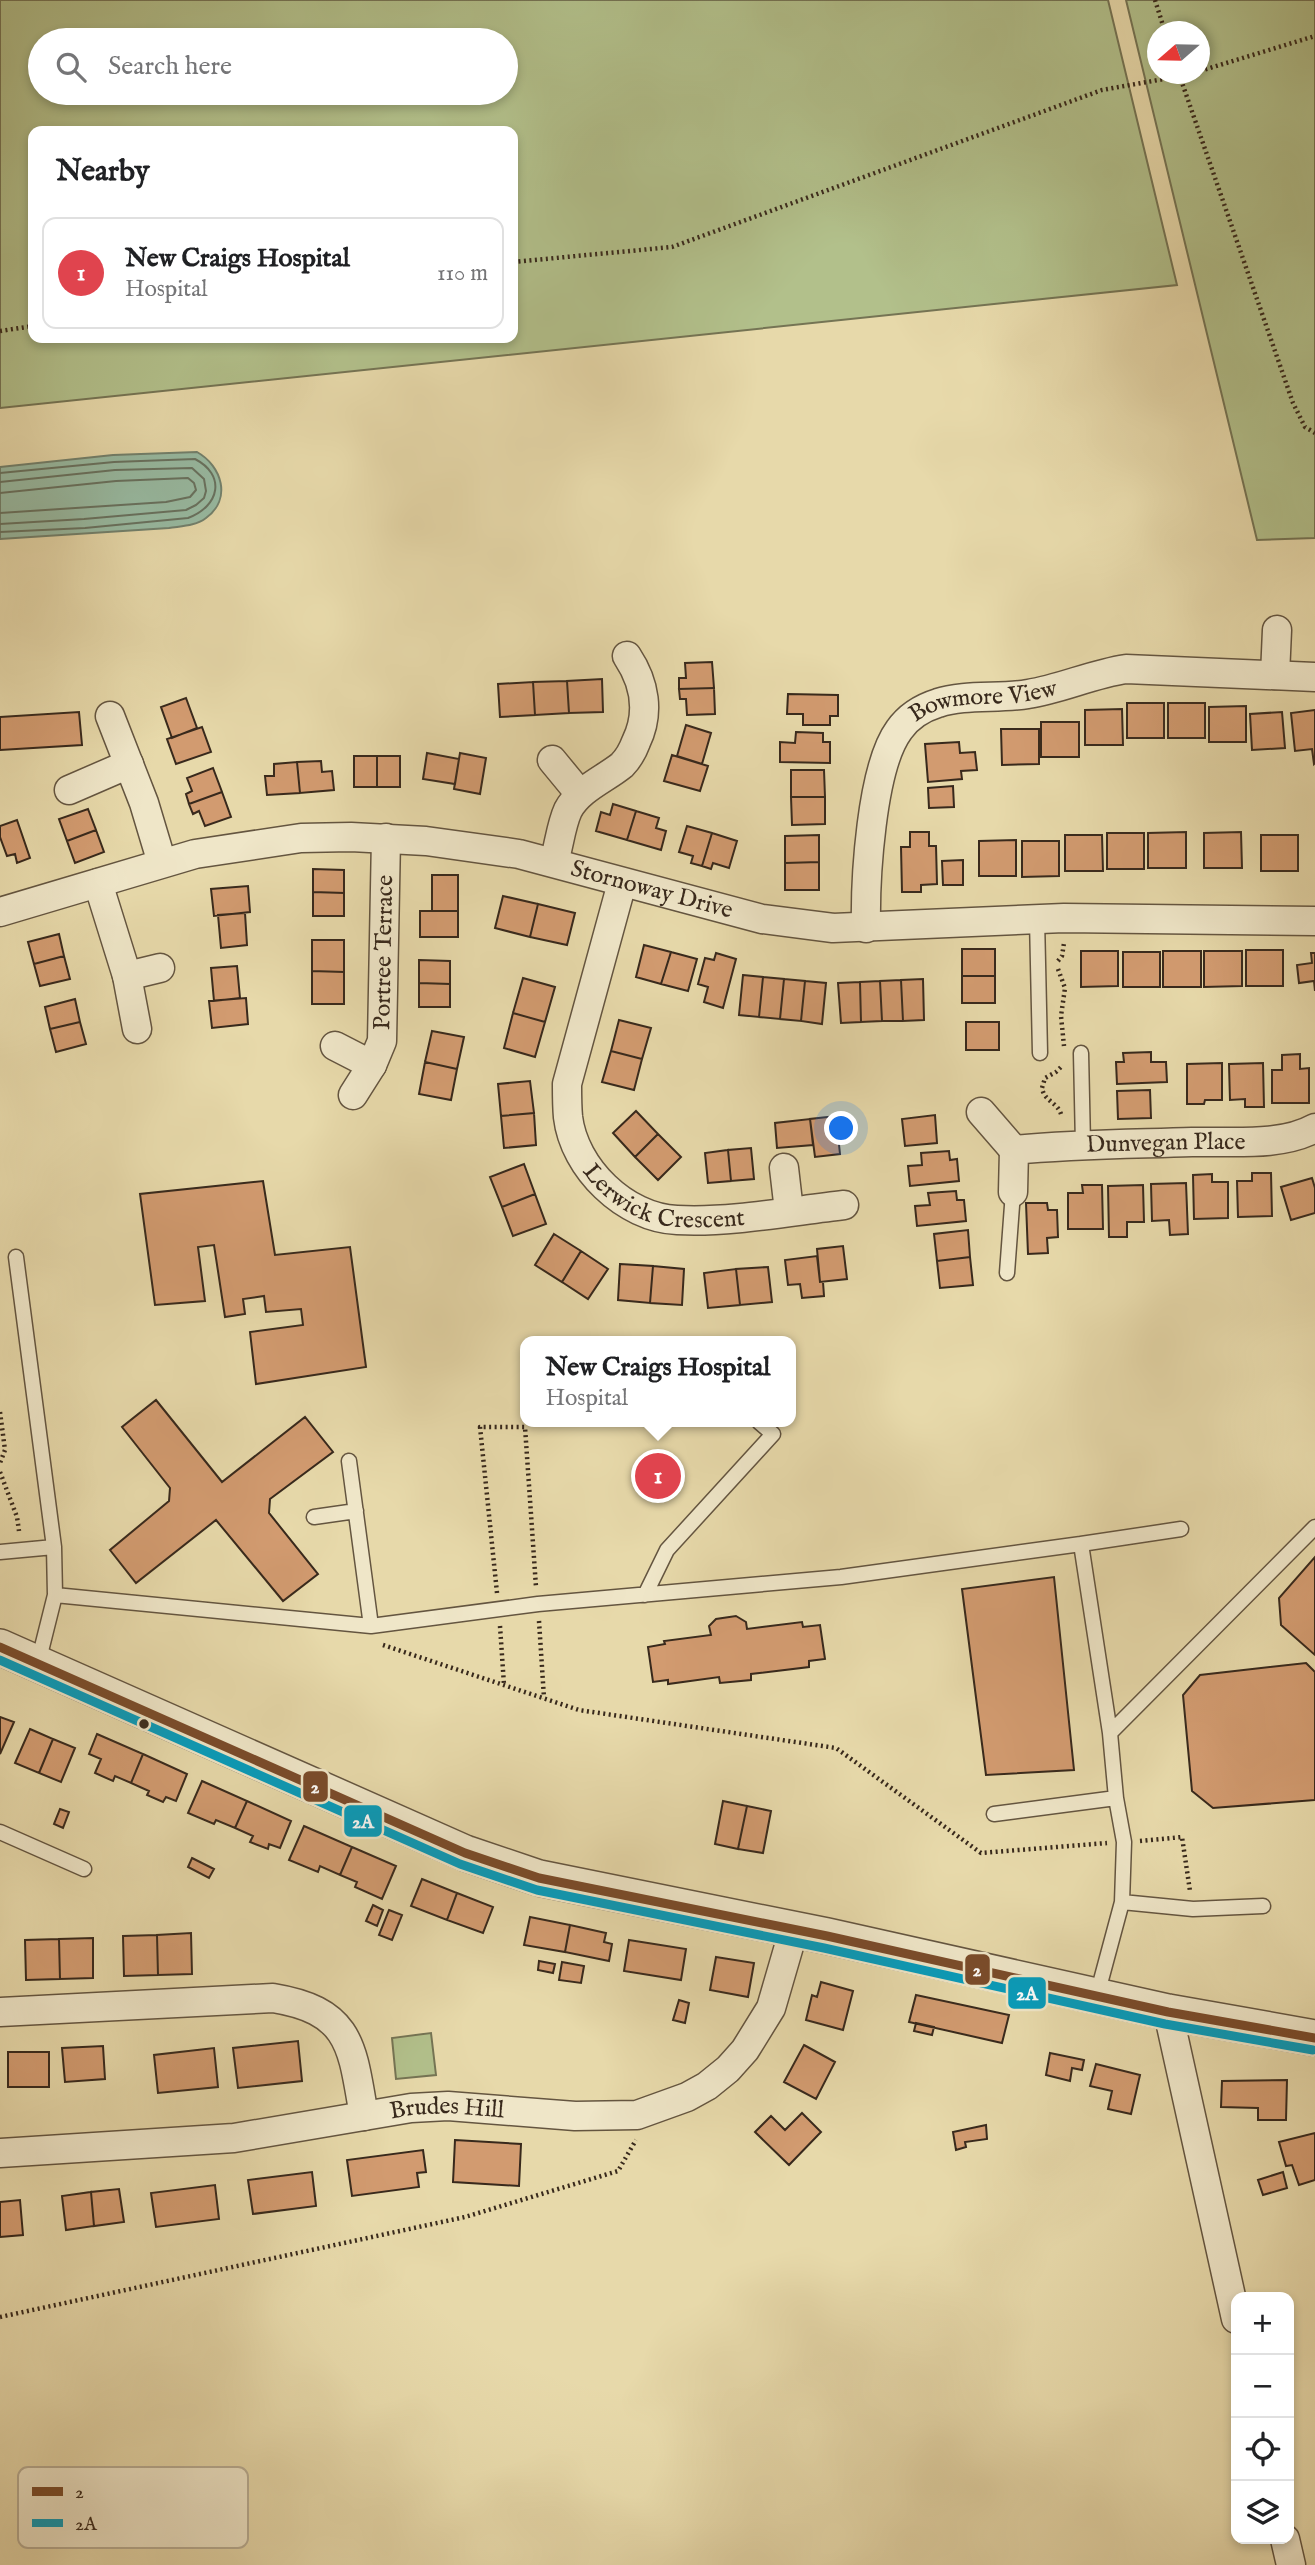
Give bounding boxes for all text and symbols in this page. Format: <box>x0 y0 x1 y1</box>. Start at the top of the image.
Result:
north arrow <box>1147 21 1210 84</box>
search box <box>28 28 518 105</box>
icon: search <box>52 48 90 86</box>
text: Search here <box>108 50 232 83</box>
text: Nearby <box>56 153 149 191</box>
text: New Craigs Hospital <box>125 242 350 275</box>
text: 1 <box>77 259 85 288</box>
text: 110 m <box>437 259 488 288</box>
text: Hospital <box>125 275 207 304</box>
street label: Bowmore View <box>903 672 1061 729</box>
street label: Stornoway Drive <box>567 853 736 926</box>
street label: Portree Terrace <box>367 875 401 1030</box>
your location <box>824 1111 858 1145</box>
street label: Dunvegan Place <box>1086 1126 1246 1161</box>
street label: Lerwick Crescent <box>576 1157 746 1236</box>
popup <box>520 1336 796 1427</box>
text: New Craigs Hospital <box>546 1351 770 1384</box>
text: Hospital <box>546 1384 628 1413</box>
pin: 1 <box>635 1450 681 1502</box>
unlabelled marker <box>137 1717 151 1731</box>
line badge: 2 <box>302 1770 329 1803</box>
text: 2 <box>311 1776 320 1800</box>
line badge: 2A <box>343 1804 383 1838</box>
text: 2A <box>352 1811 375 1835</box>
line badge: 2 <box>964 1953 991 1986</box>
text: 2 <box>973 1959 982 1983</box>
line badge: 2A <box>1007 1976 1047 2010</box>
text: 2A <box>1016 1983 1039 2007</box>
street label: Brudes Hill <box>387 2090 506 2127</box>
map controls <box>1231 2292 1294 2544</box>
button: + <box>1231 2292 1294 2355</box>
button: − <box>1231 2355 1294 2418</box>
button: locate <box>1231 2418 1294 2481</box>
legend <box>18 2467 248 2548</box>
text: 2 <box>75 2481 84 2505</box>
button: layers <box>1231 2481 1294 2544</box>
text: 2A <box>75 2513 98 2537</box>

